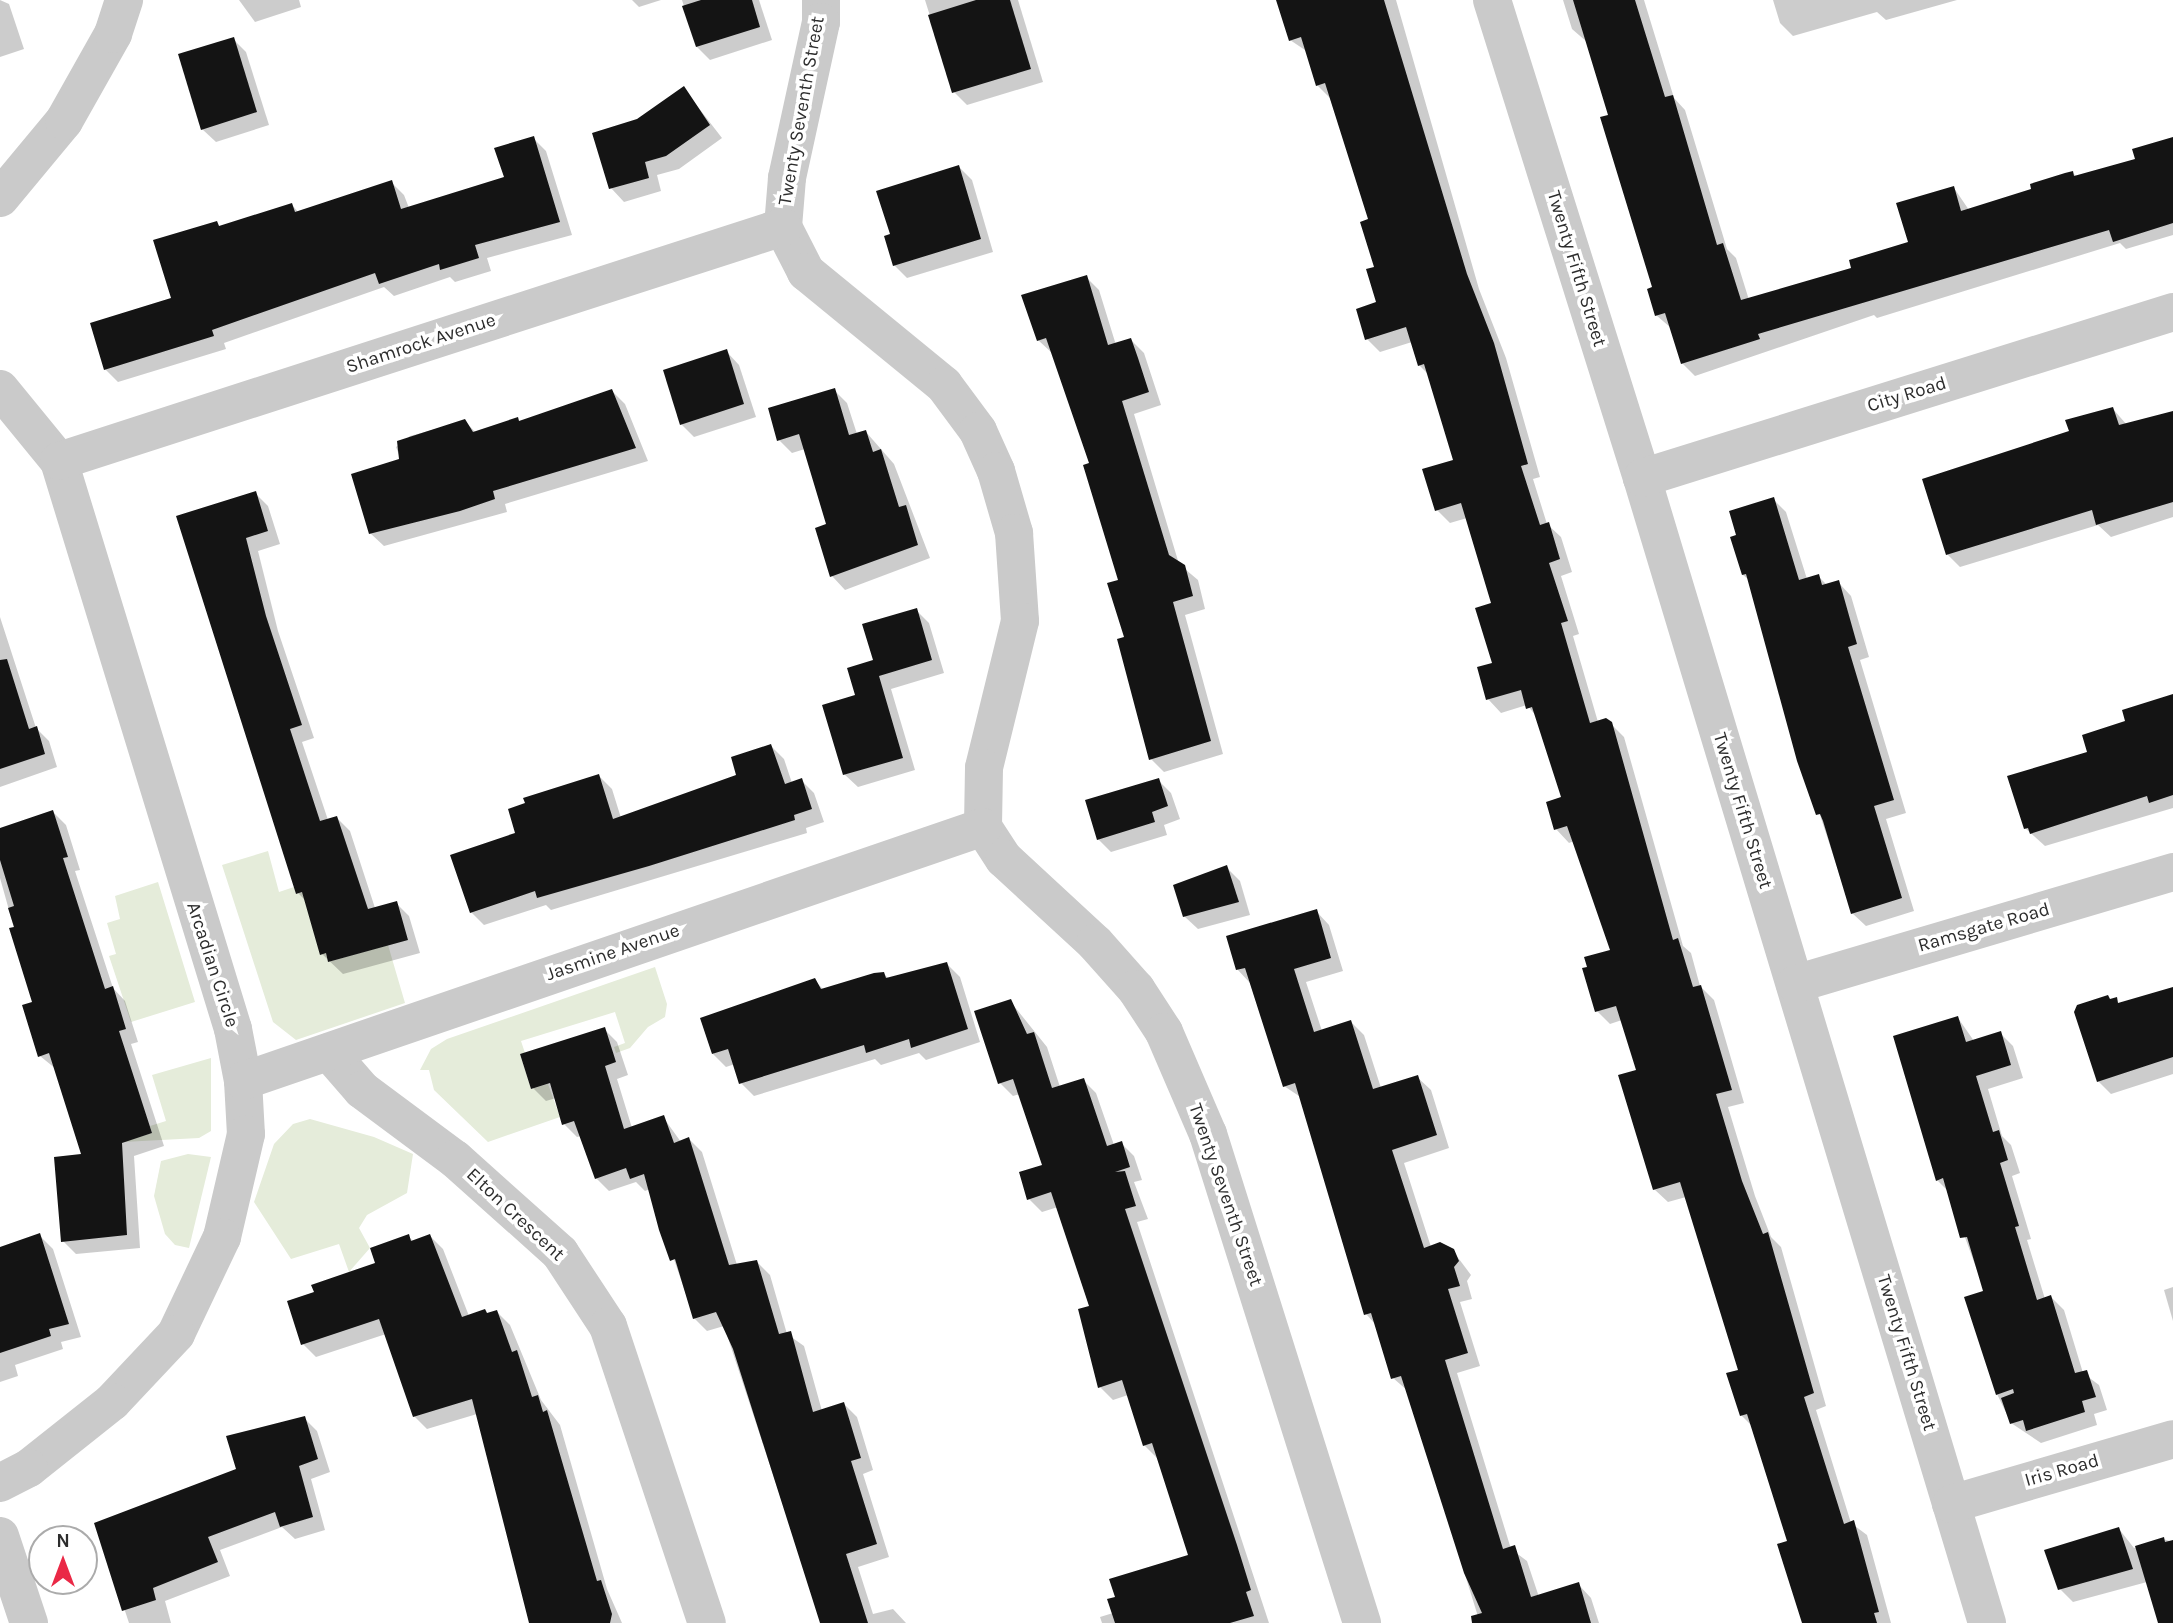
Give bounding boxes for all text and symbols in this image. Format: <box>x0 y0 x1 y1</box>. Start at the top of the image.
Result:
street label: Twenty Seventh Street <box>774 15 830 207</box>
street label: Twenty Fifth Street <box>1541 188 1611 350</box>
street label: Shamrock Avenue <box>343 309 499 379</box>
street label: City Road <box>1865 372 1949 418</box>
street label: Twenty Fifth Street <box>1707 730 1777 892</box>
street label: Ramsgate Road <box>1915 898 2053 958</box>
street label: Arcadian Circle <box>181 899 243 1031</box>
street label: Jasmine Avenue <box>543 919 683 987</box>
street label: Twenty Seventh Street <box>1183 1101 1267 1289</box>
street label: Elton Crescent <box>461 1164 569 1266</box>
street label: Twenty Fifth Street <box>1871 1272 1941 1434</box>
street label: Iris Road <box>2022 1450 2102 1492</box>
north arrow <box>28 1525 98 1595</box>
text: N <box>56 1530 70 1552</box>

